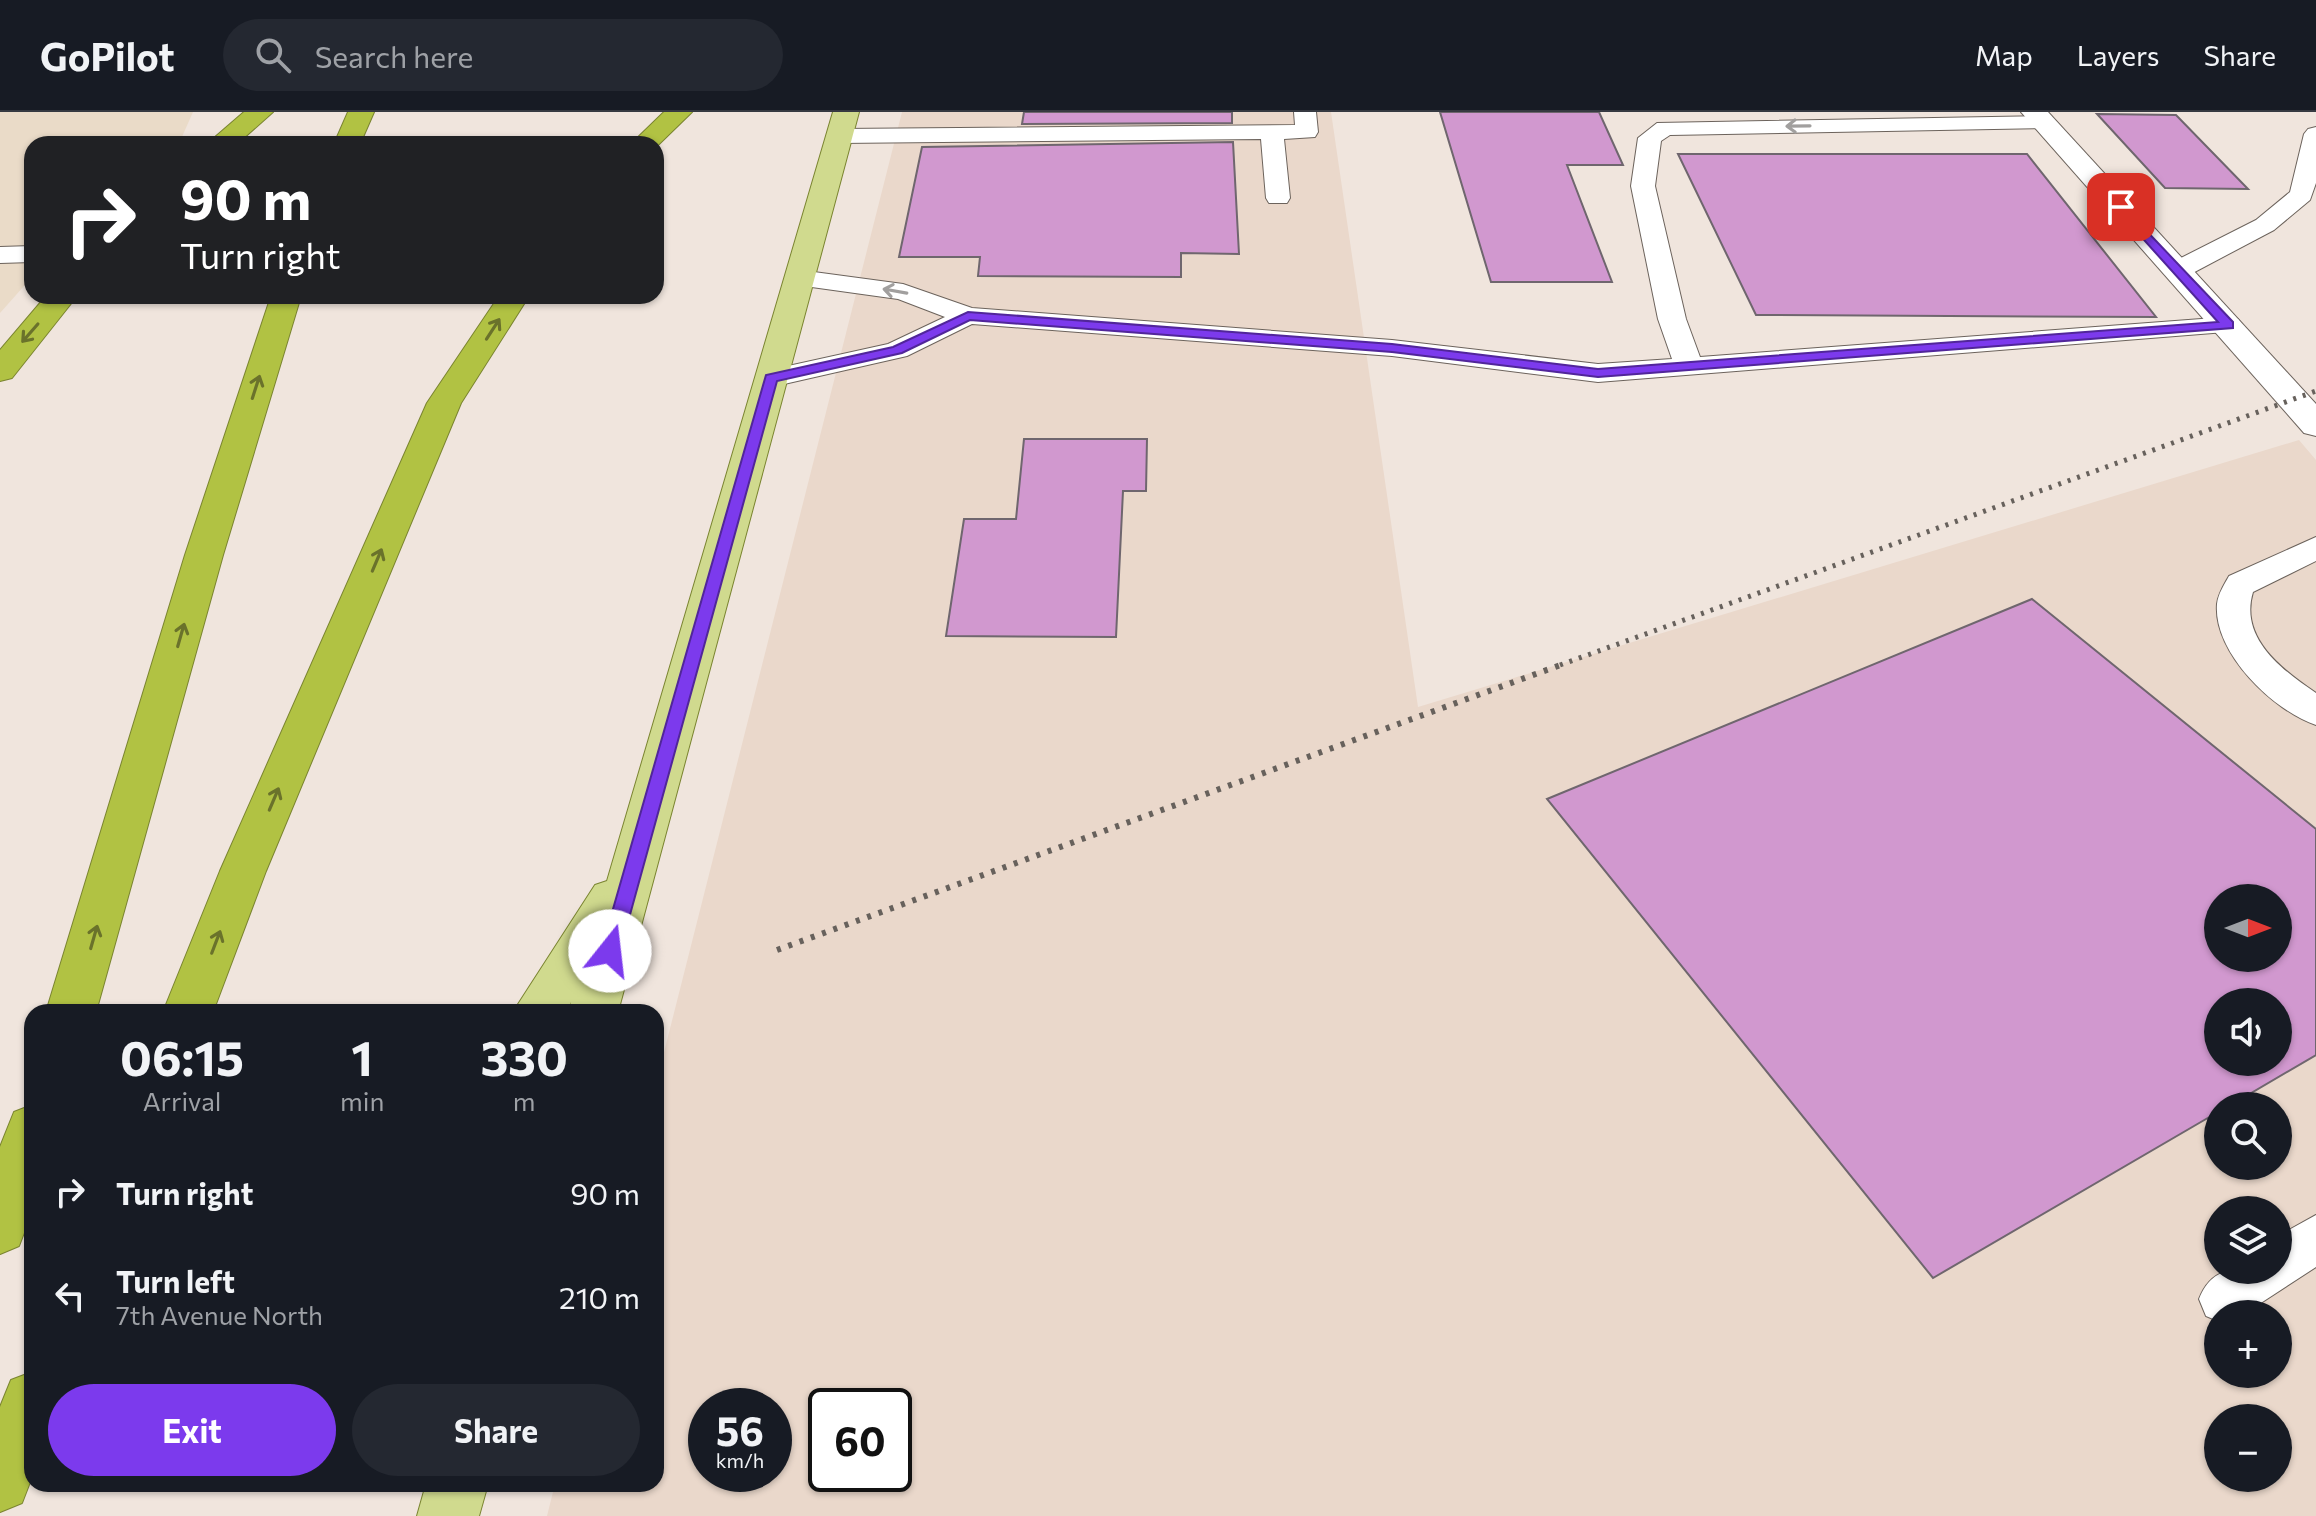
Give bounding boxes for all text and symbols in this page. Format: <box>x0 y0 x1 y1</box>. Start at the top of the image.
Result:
search box <box>223 19 783 91</box>
text: GoPilot <box>40 32 175 79</box>
icon: search <box>251 33 295 77</box>
text: Search here <box>315 37 473 74</box>
text: Map <box>1975 38 2033 72</box>
text: Layers <box>2077 38 2159 72</box>
text: Share <box>2203 38 2276 72</box>
one-way arrow <box>1785 118 1812 134</box>
text: 90 m <box>180 163 311 232</box>
icon: right <box>48 168 152 272</box>
pin <box>2087 173 2155 241</box>
icon: arrive <box>2099 185 2143 229</box>
text: Turn right <box>180 232 341 276</box>
one-way arrow <box>882 283 908 298</box>
one-way arrow <box>485 318 501 341</box>
one-way arrow <box>21 322 39 343</box>
one-way arrow <box>250 374 265 399</box>
one-way arrow <box>370 549 385 573</box>
one-way arrow <box>174 623 189 649</box>
one-way arrow <box>268 787 283 812</box>
north arrow <box>2204 884 2292 972</box>
map controls <box>2204 884 2292 1492</box>
position arrow <box>568 909 652 993</box>
one-way arrow <box>87 925 102 951</box>
one-way arrow <box>210 930 224 954</box>
button: sound <box>2204 988 2292 1076</box>
text: 06:15 <box>120 1027 244 1086</box>
text: 1 <box>351 1027 373 1086</box>
text: 330 <box>480 1027 568 1086</box>
text: Arrival <box>143 1085 221 1116</box>
text: min <box>340 1085 384 1116</box>
text: m <box>513 1085 535 1116</box>
button: search <box>2204 1092 2292 1180</box>
icon: right <box>48 1170 92 1214</box>
text: Turn right <box>116 1174 253 1211</box>
text: 90 m <box>570 1174 640 1211</box>
button: layers <box>2204 1196 2292 1284</box>
text: Turn left <box>116 1262 235 1299</box>
icon: left <box>48 1274 92 1318</box>
text: 210 m <box>559 1278 640 1315</box>
text: 7th Avenue North <box>116 1299 323 1330</box>
button: + <box>2204 1300 2292 1388</box>
button: Exit <box>48 1384 336 1476</box>
button: Share <box>352 1384 640 1476</box>
speed limit sign: 60 <box>808 1388 912 1492</box>
button: − <box>2204 1404 2292 1492</box>
text: 56 <box>716 1405 764 1454</box>
text: km/h <box>716 1448 764 1472</box>

